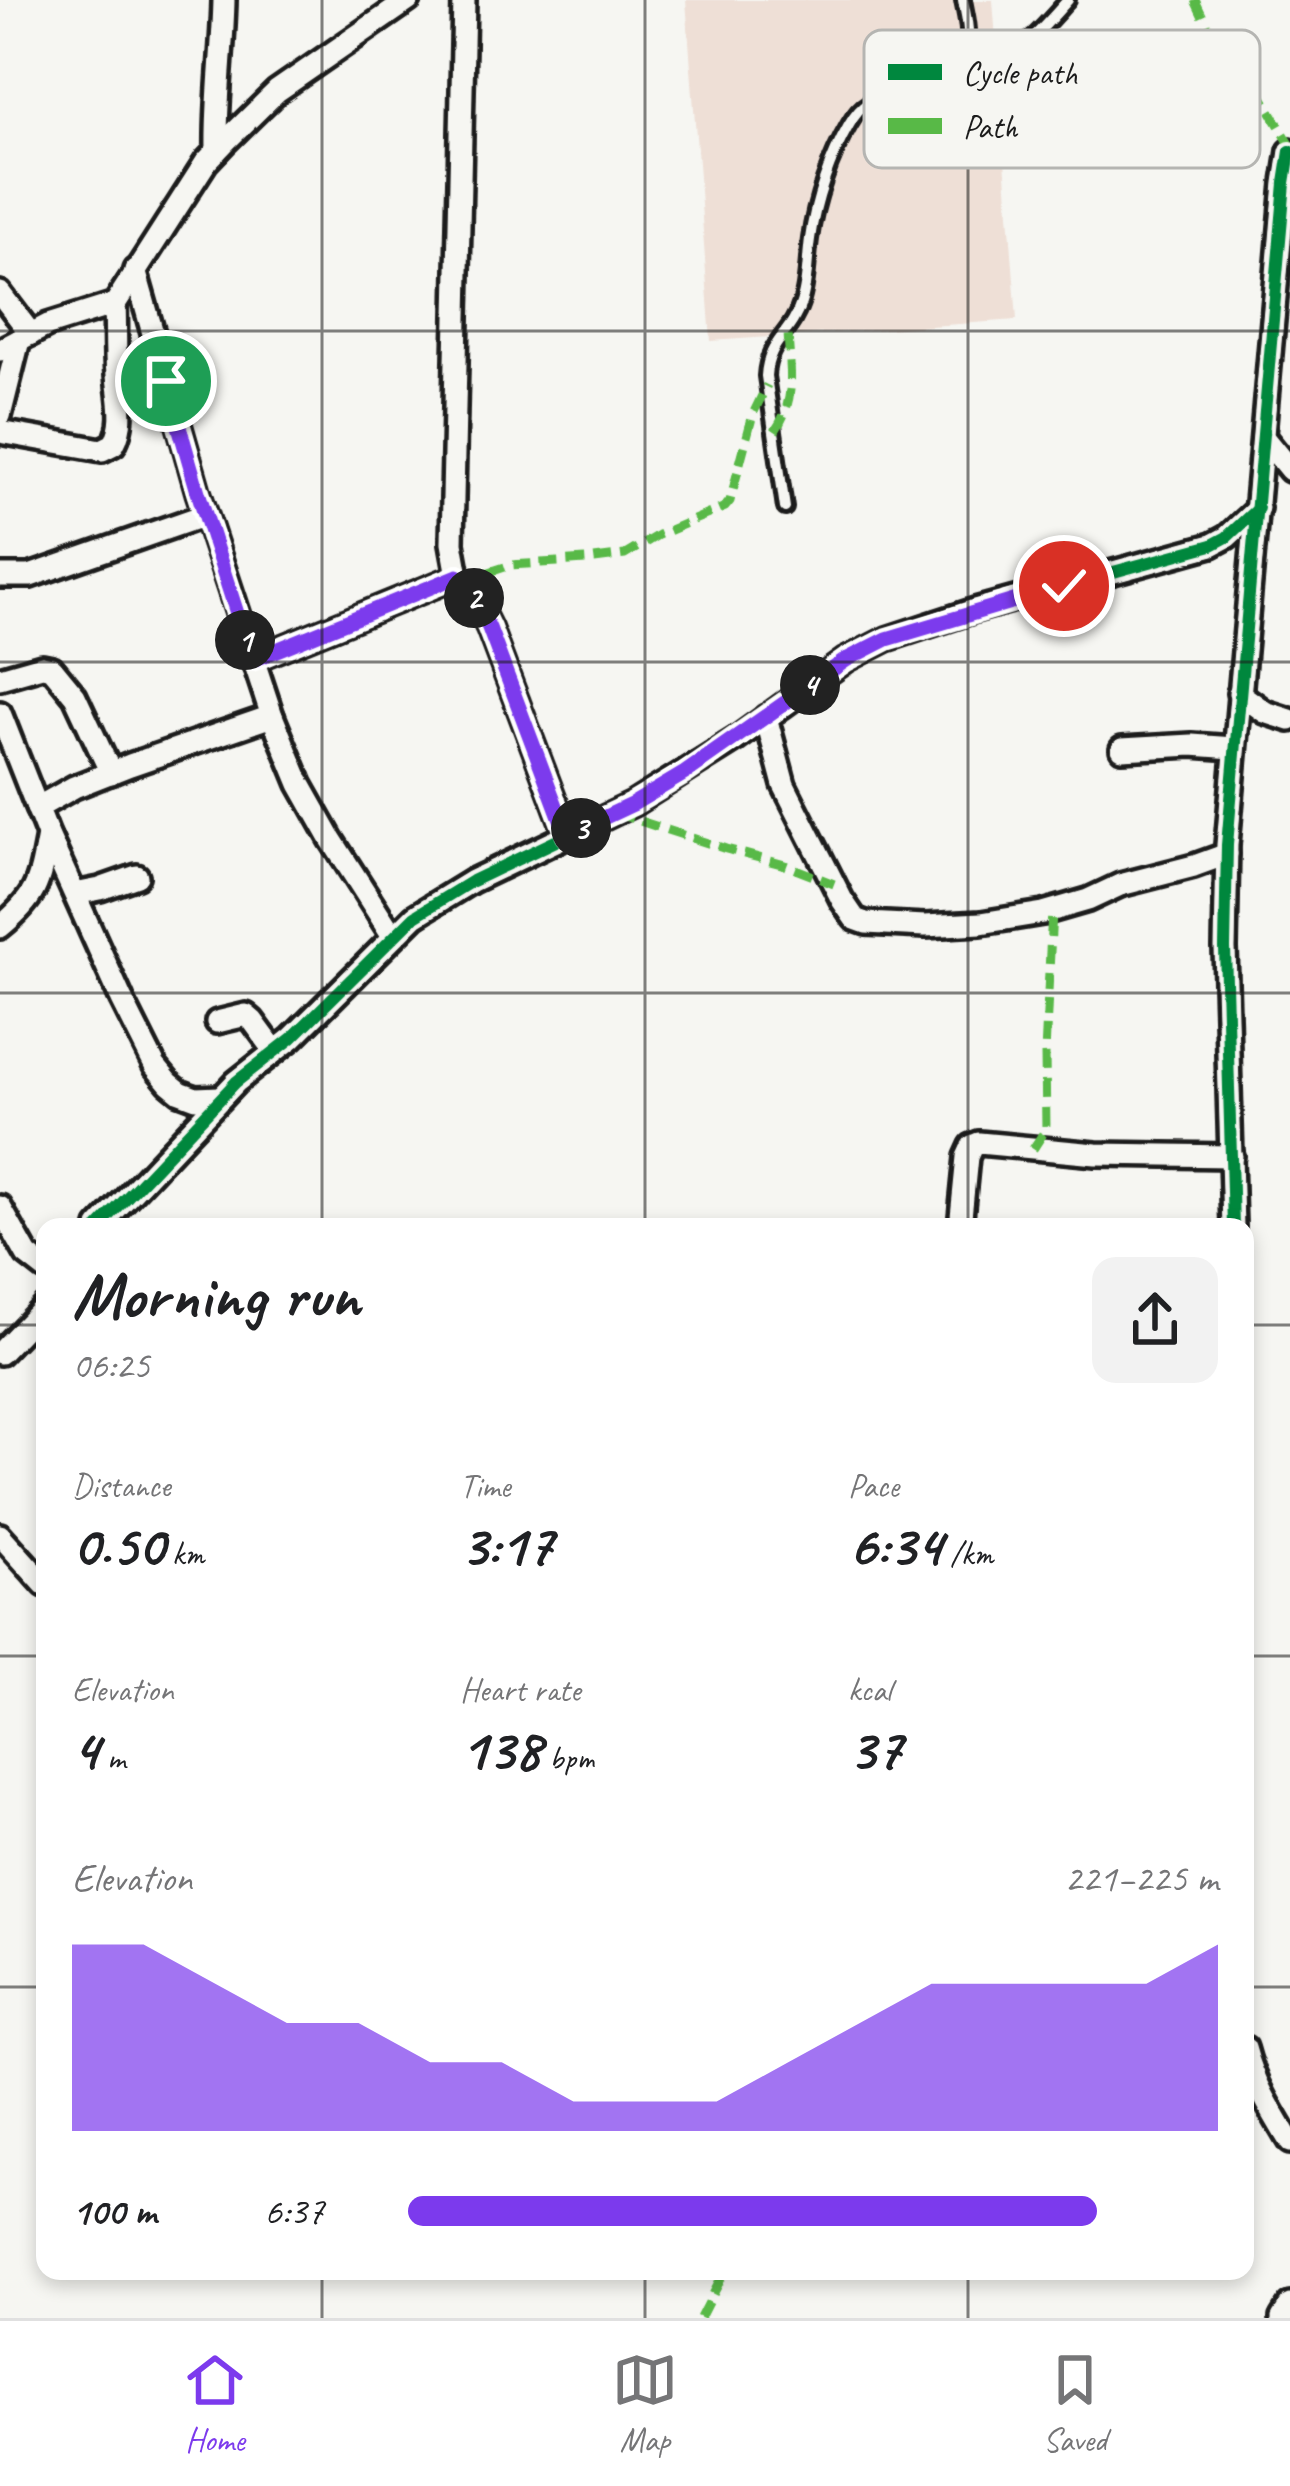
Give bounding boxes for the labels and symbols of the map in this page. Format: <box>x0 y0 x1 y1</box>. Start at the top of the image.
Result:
legend <box>864 30 1260 168</box>
text: Cycle path <box>963 52 1078 94</box>
text: Path <box>963 106 1019 148</box>
pin <box>115 330 217 432</box>
pin <box>1013 535 1115 637</box>
pin: 2 <box>444 568 504 628</box>
pin: 1 <box>215 610 275 670</box>
pin: 4 <box>780 655 840 715</box>
pin: 3 <box>551 798 611 858</box>

